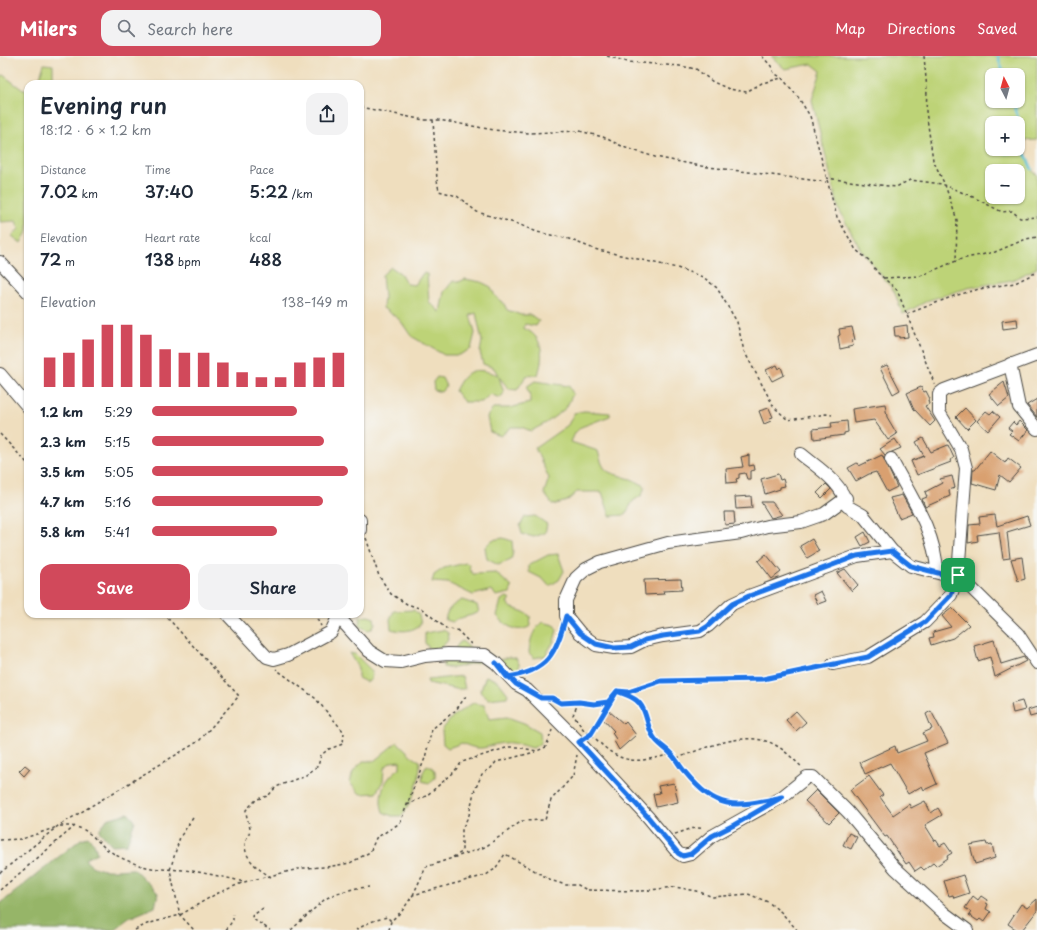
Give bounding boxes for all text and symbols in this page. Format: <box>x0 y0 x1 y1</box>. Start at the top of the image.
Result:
search box <box>101 10 381 46</box>
text: Milers <box>20 14 77 42</box>
icon: search <box>115 17 137 39</box>
text: Search here <box>147 17 233 40</box>
text: Map <box>835 18 865 39</box>
text: Directions <box>887 18 955 39</box>
text: Saved <box>977 18 1017 39</box>
north arrow <box>985 68 1025 108</box>
map controls <box>985 68 1025 204</box>
text: Evening run <box>40 88 167 121</box>
button: share <box>306 93 348 135</box>
button: + <box>985 116 1025 156</box>
text: 18:12 · 6 × 1.2 km <box>40 120 151 139</box>
text: Distance <box>40 161 86 178</box>
text: Time <box>145 161 171 178</box>
text: Pace <box>249 161 274 178</box>
button: − <box>985 164 1025 204</box>
text: 7.02 <box>40 178 78 204</box>
text: 37:40 <box>145 178 194 204</box>
text: 5:22 <box>249 178 288 204</box>
text: km <box>78 185 98 202</box>
text: /km <box>288 185 313 202</box>
text: Elevation <box>40 229 87 246</box>
text: Heart rate <box>145 229 200 246</box>
text: kcal <box>249 229 271 246</box>
text: 72 <box>40 246 61 272</box>
text: 138 <box>145 246 174 272</box>
text: 488 <box>249 246 282 272</box>
text: m <box>61 253 75 270</box>
text: bpm <box>174 253 201 270</box>
text: Elevation <box>40 292 96 311</box>
text: 138–149 m <box>282 292 348 311</box>
text: 1.2 km <box>40 402 83 421</box>
text: 5:29 <box>104 402 133 421</box>
text: 2.3 km <box>40 432 86 451</box>
text: 5:15 <box>104 432 130 451</box>
text: 3.5 km <box>40 462 85 481</box>
text: 5:05 <box>104 462 134 481</box>
text: 4.7 km <box>40 492 85 511</box>
text: 5:16 <box>104 492 131 511</box>
text: 5.8 km <box>40 522 85 541</box>
text: 5:41 <box>104 522 130 541</box>
pin <box>941 558 975 592</box>
button: Save <box>40 564 190 610</box>
button: Share <box>198 564 348 610</box>
icon: arrive <box>947 564 969 586</box>

